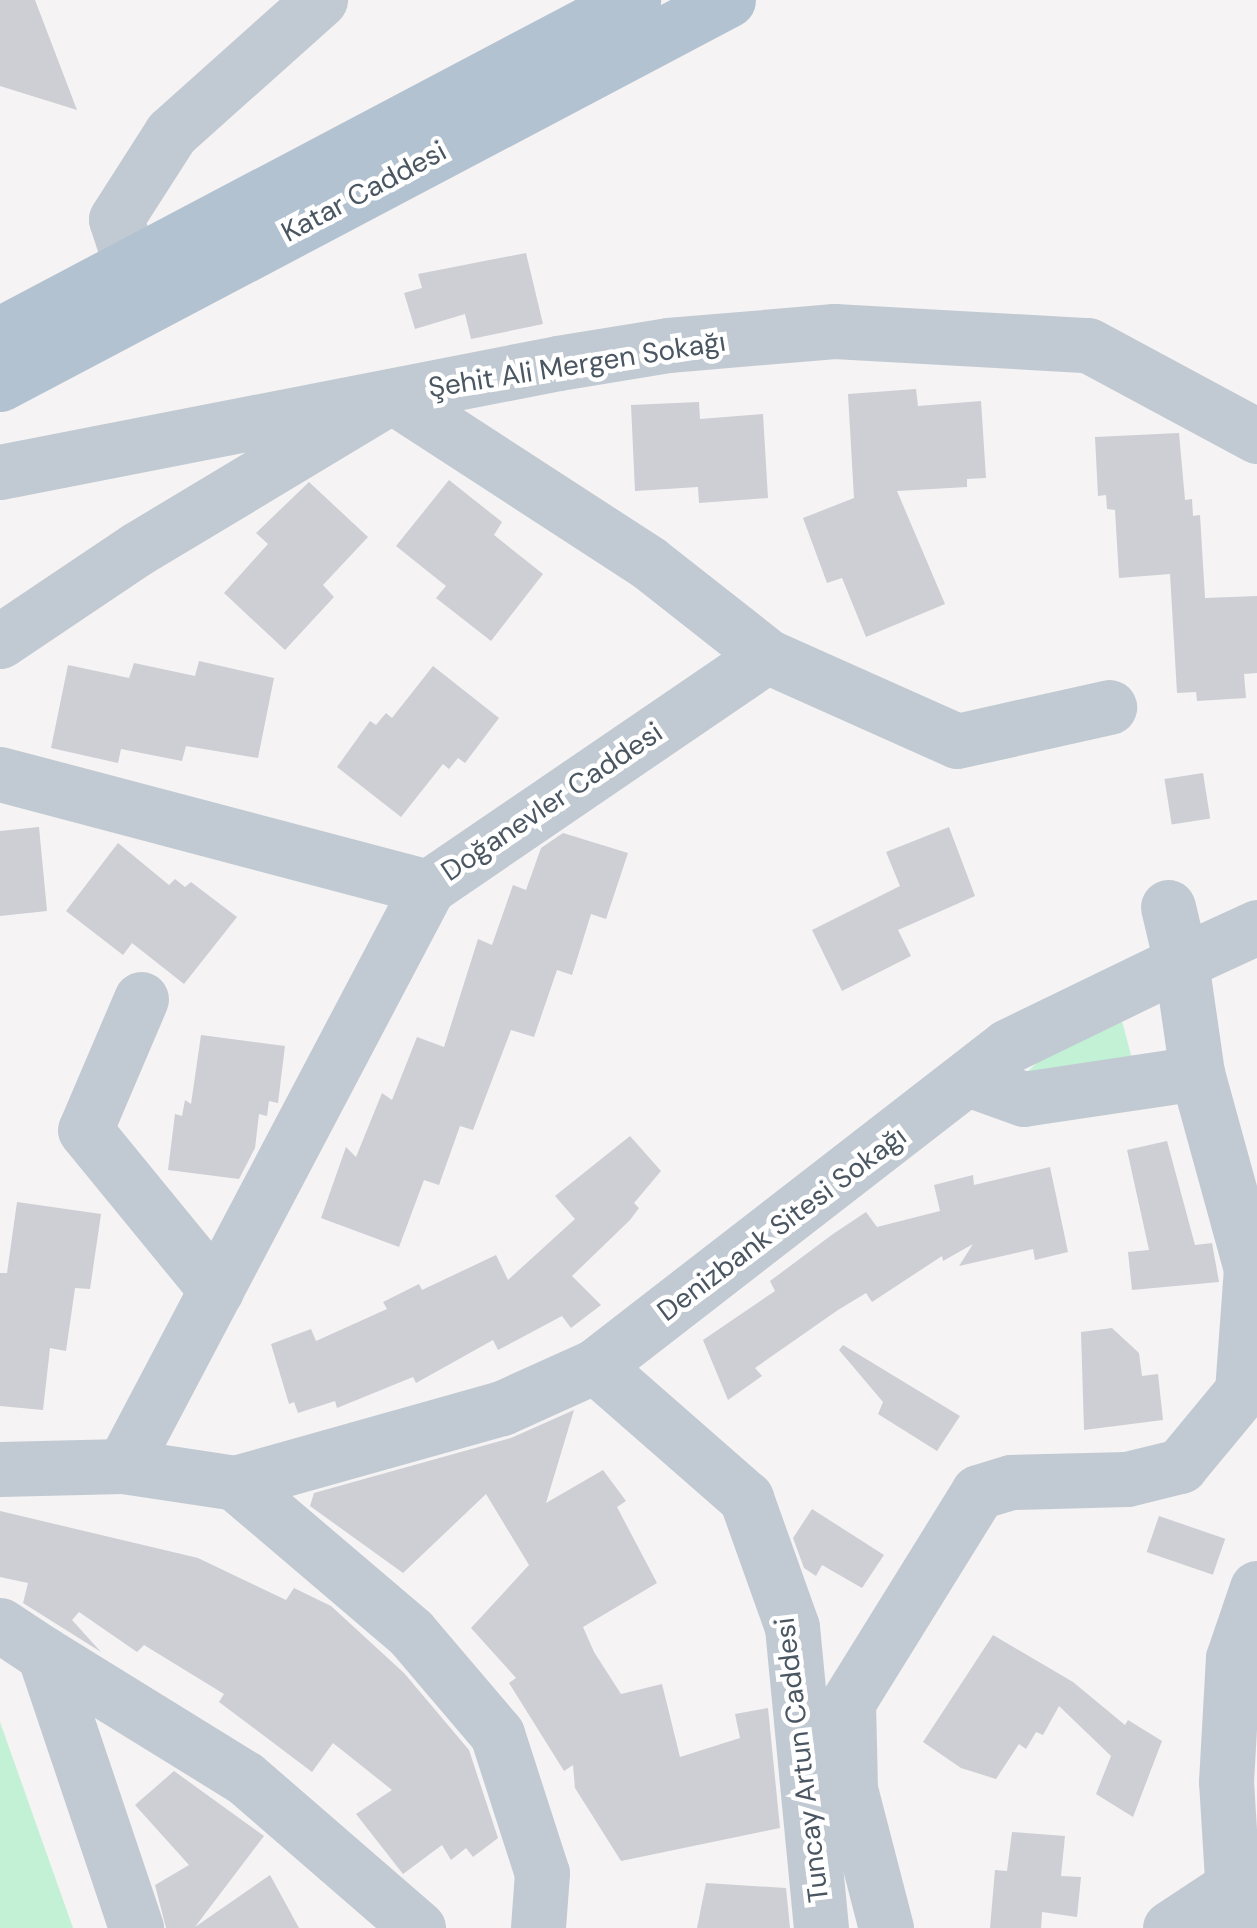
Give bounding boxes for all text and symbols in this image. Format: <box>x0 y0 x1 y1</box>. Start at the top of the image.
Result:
street label: Katar Caddesi <box>276 135 452 249</box>
street label: Şehit Ali Mergen Sokağı <box>426 325 728 405</box>
street label: Doğanevler Caddesi <box>435 716 669 888</box>
street label: Denizbank Sitesi Sokağı <box>651 1119 913 1329</box>
street label: Tuncay Artun Caddesi <box>768 1616 836 1904</box>

